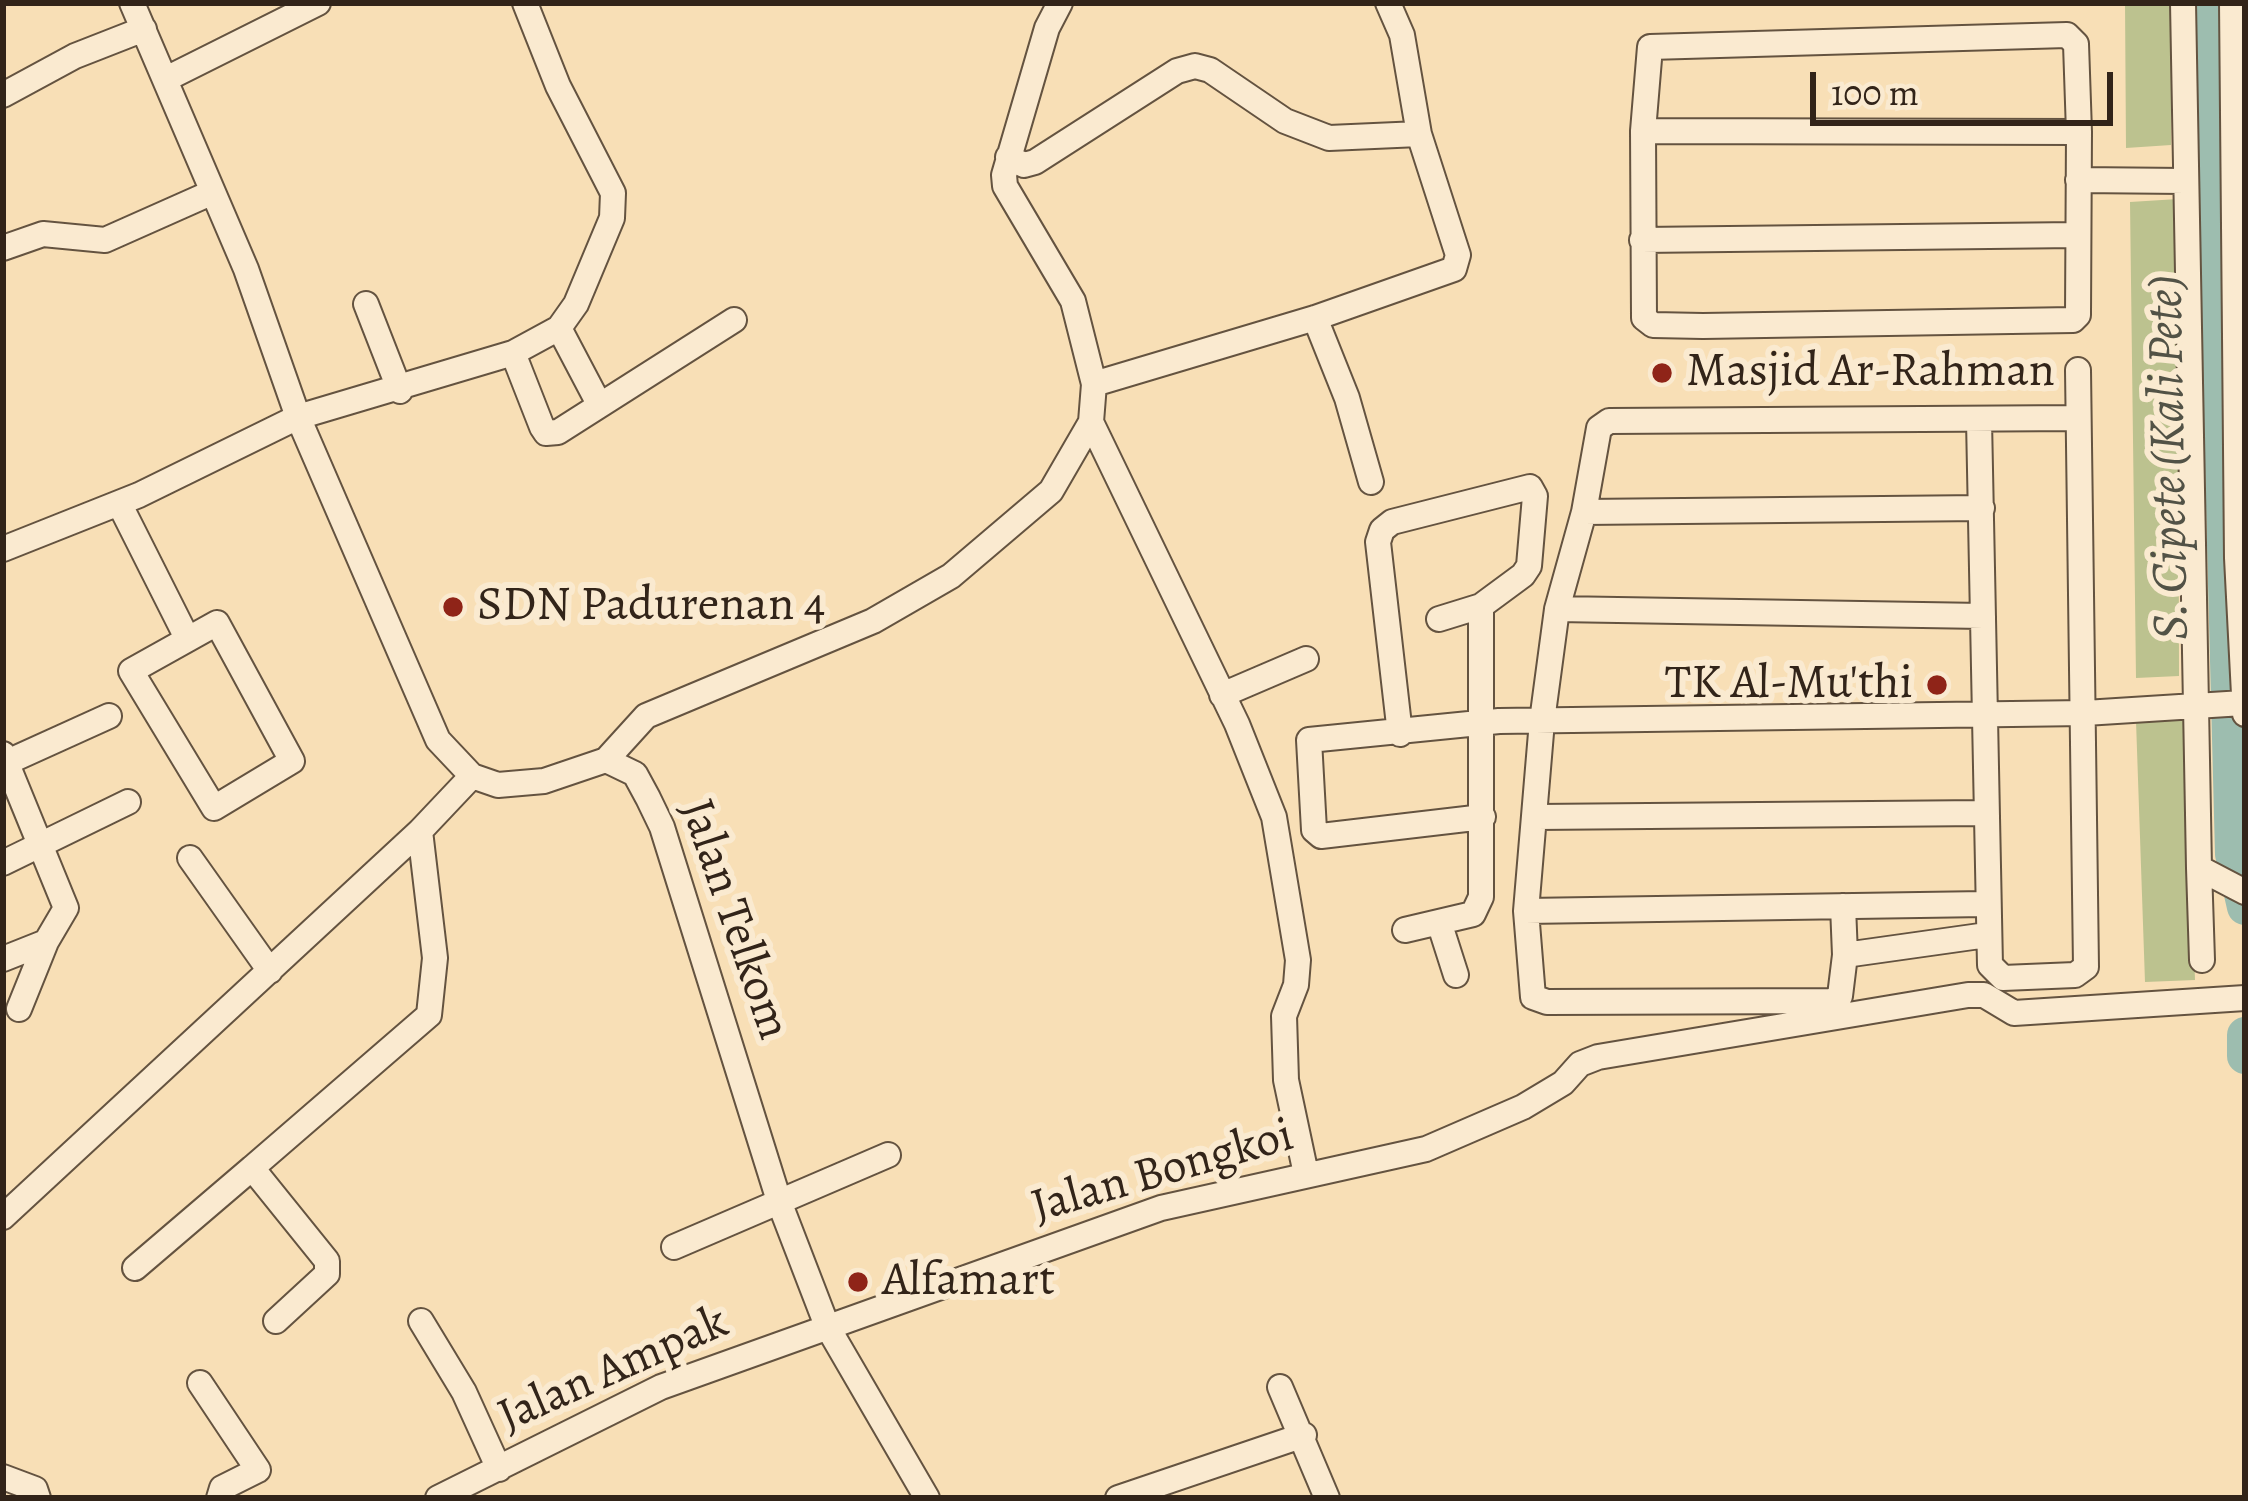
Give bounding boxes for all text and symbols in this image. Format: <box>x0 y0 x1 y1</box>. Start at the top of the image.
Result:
scale bar <box>1816 48 2119 122</box>
text: 100 m <box>1831 68 1919 117</box>
water label: S. Cipete (Kali Pete) <box>2137 273 2205 641</box>
place label: Masjid Ar-Rahman <box>1686 344 2055 402</box>
marker: Masjid Ar-Rahman <box>1649 360 1675 386</box>
place label: SDN Padurenan 4 <box>477 578 825 636</box>
marker: SDN Padurenan 4 <box>440 594 466 620</box>
place label: TK Al-Mu'thi <box>1665 656 1913 714</box>
marker: TK Al-Mu'thi <box>1924 672 1950 698</box>
street label: Jalan Telkom <box>665 793 801 1047</box>
street label: Jalan Bongkoi <box>1026 1108 1300 1238</box>
place label: Alfamart <box>882 1253 1055 1311</box>
marker: Alfamart <box>845 1269 871 1295</box>
street label: Jalan Ampak <box>490 1295 738 1447</box>

